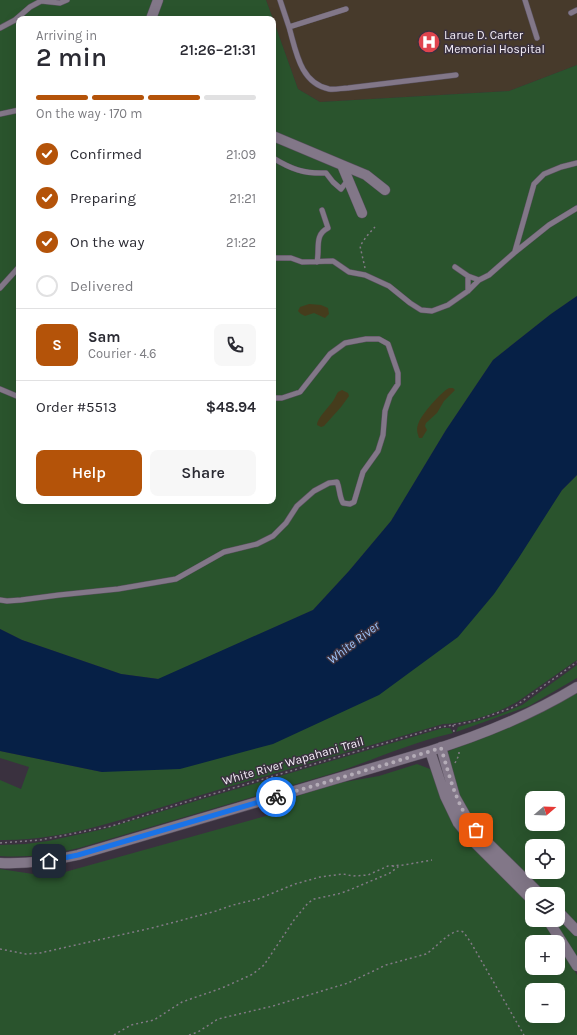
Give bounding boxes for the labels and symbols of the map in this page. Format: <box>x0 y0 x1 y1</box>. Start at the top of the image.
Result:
place label: Larue D. Carter Memorial Hospital <box>444 28 545 56</box>
hospital icon: Larue D. Carter Memorial Hospital <box>416 29 442 55</box>
water label: White River <box>324 618 383 667</box>
street label: White River Wapahani Trail <box>221 734 365 788</box>
courier <box>256 777 296 817</box>
north arrow <box>525 791 565 831</box>
pin <box>459 813 493 847</box>
pin <box>32 844 66 878</box>

